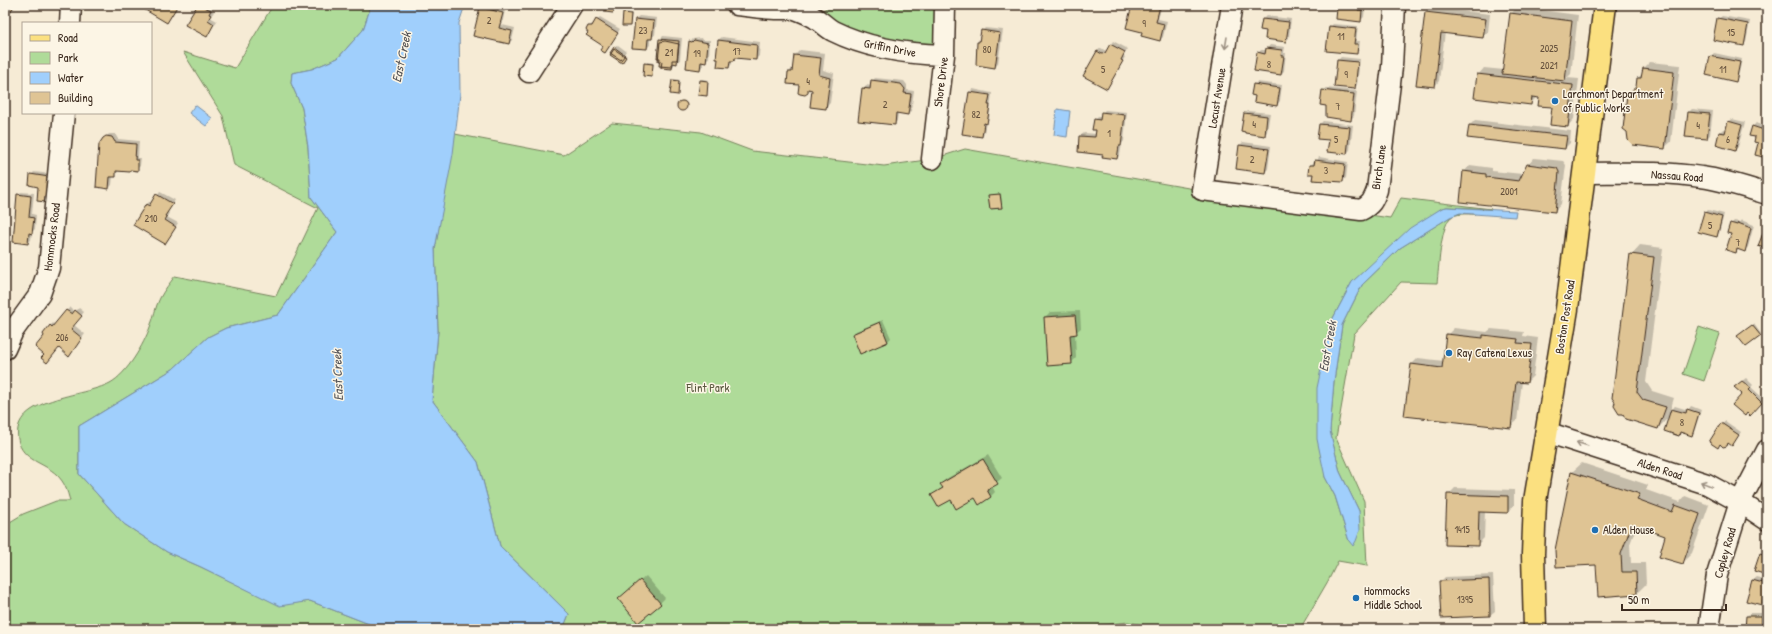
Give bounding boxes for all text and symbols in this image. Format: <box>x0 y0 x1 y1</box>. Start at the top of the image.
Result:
house number: 2 <box>487 14 492 27</box>
house number: 9 <box>1142 17 1146 30</box>
legend <box>22 22 152 114</box>
house number: 23 <box>638 24 648 37</box>
house number: 15 <box>1727 26 1736 39</box>
text: Road <box>58 29 78 46</box>
water label: East Creek <box>387 29 415 84</box>
house number: 11 <box>1337 30 1345 43</box>
street label: Griffin Drive <box>863 34 918 61</box>
one-way arrow <box>1222 37 1230 50</box>
house number: 2025 <box>1540 42 1559 55</box>
house number: 80 <box>983 43 992 56</box>
house number: 17 <box>733 45 741 58</box>
house number: 21 <box>665 46 674 59</box>
house number: 19 <box>693 47 701 60</box>
text: Park <box>58 49 78 66</box>
street label: Shore Drive <box>929 56 952 108</box>
house number: 8 <box>1267 58 1271 71</box>
house number: 2021 <box>1540 59 1558 72</box>
house number: 5 <box>1101 63 1106 76</box>
house number: 11 <box>1719 63 1727 76</box>
street label: Locust Avenue <box>1203 66 1230 129</box>
house number: 9 <box>1344 68 1348 81</box>
text: Water <box>58 69 84 86</box>
house number: 4 <box>806 75 810 88</box>
place label: Larchmont Department of Public Works <box>1563 85 1664 116</box>
text: Building <box>58 89 93 106</box>
marker: Larchmont Department of Public Works <box>1550 96 1560 106</box>
house number: 2 <box>883 98 888 111</box>
house number: 7 <box>1336 100 1341 113</box>
house number: 82 <box>971 108 981 121</box>
house number: 4 <box>1252 118 1256 131</box>
house number: 4 <box>1696 119 1700 132</box>
house number: 1 <box>1107 127 1111 140</box>
house number: 5 <box>1334 133 1339 146</box>
house number: 6 <box>1726 133 1730 146</box>
street label: Birch Lane <box>1367 143 1390 191</box>
house number: 2 <box>1250 153 1255 166</box>
house number: 3 <box>1324 164 1329 177</box>
street label: Nassau Road <box>1650 165 1704 186</box>
house number: 2001 <box>1500 185 1518 198</box>
street label: Hommocks Road <box>39 202 64 272</box>
house number: 210 <box>145 212 158 225</box>
house number: 5 <box>1708 219 1713 232</box>
house number: 7 <box>1736 236 1741 249</box>
street label: Boston Post Road <box>1550 279 1579 355</box>
water label: East Creek <box>1314 318 1341 373</box>
house number: 206 <box>55 331 69 344</box>
place label: Ray Catena Lexus <box>1457 344 1532 361</box>
water label: East Creek <box>327 348 347 401</box>
marker: Ray Catena Lexus <box>1444 348 1454 358</box>
park label: Flint Park <box>686 379 729 396</box>
house number: 8 <box>1680 416 1684 429</box>
one-way arrow <box>1576 439 1588 447</box>
street label: Alden Road <box>1635 453 1685 484</box>
one-way arrow <box>1700 479 1712 487</box>
place label: Alden House <box>1603 521 1655 538</box>
house number: 1415 <box>1454 523 1470 536</box>
marker: Alden House <box>1590 525 1600 535</box>
street label: Copley Road <box>1709 525 1740 580</box>
place label: Hommocks Middle School <box>1364 582 1423 613</box>
scale bar <box>1622 586 1726 612</box>
text: 50 m <box>1628 591 1649 608</box>
marker: Hommocks Middle School <box>1351 593 1361 603</box>
house number: 1395 <box>1457 593 1474 606</box>

